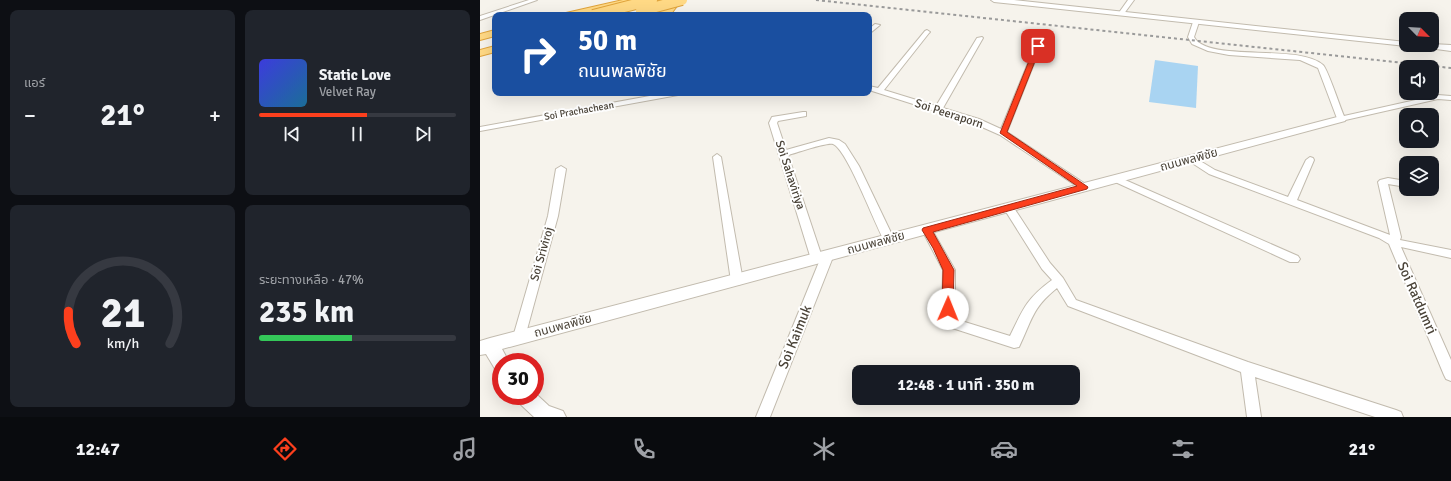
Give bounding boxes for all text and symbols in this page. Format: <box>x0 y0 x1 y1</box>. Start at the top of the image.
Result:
north arrow <box>1399 12 1439 52</box>
map controls <box>1399 12 1439 196</box>
text: 50 m <box>578 24 637 58</box>
icon: right <box>512 28 564 80</box>
pin <box>1021 29 1055 63</box>
icon: arrive <box>1027 35 1049 57</box>
text: ถนนพลพิชัย <box>578 60 667 82</box>
button: sound <box>1399 60 1439 100</box>
text: Static Love <box>319 66 391 84</box>
text: แอร์ <box>24 75 45 91</box>
text: Velvet Ray <box>319 84 376 100</box>
street label: Soi Peeraporn <box>913 96 985 132</box>
text: 21° <box>100 97 145 134</box>
street label: Soi Prachachean <box>543 99 615 123</box>
text: − <box>24 102 36 129</box>
text: + <box>209 102 221 129</box>
button: search <box>1399 108 1439 148</box>
icon: previous <box>281 123 303 145</box>
icon: pause <box>346 123 368 145</box>
icon: next <box>412 123 434 145</box>
street label: Soi Sahaviriya <box>772 139 808 211</box>
street label: ถนนพลพิชัย <box>1158 145 1220 175</box>
button: layers <box>1399 156 1439 196</box>
street label: Soi Sriviroj <box>527 225 557 283</box>
street label: ถนนพลพิชัย <box>845 228 907 258</box>
street label: Soi Ratdumri <box>1393 259 1441 337</box>
text: ระยะทางเหลือ · 47% <box>259 272 364 288</box>
text: 21 <box>100 288 145 339</box>
position arrow <box>927 288 969 330</box>
text: 235 km <box>259 294 354 331</box>
street label: Soi Kaimuk <box>775 303 815 371</box>
street label: ถนนพลพิชัย <box>532 311 594 341</box>
text: km/h <box>106 334 139 351</box>
speed limit sign: 30 <box>492 353 544 405</box>
text: 12:48 · 1 นาที · 350 m <box>898 376 1034 394</box>
icon: directions <box>271 435 299 463</box>
icon: music <box>451 435 479 463</box>
icon: phone <box>630 435 658 463</box>
icon: climate <box>810 435 838 463</box>
icon: car <box>990 435 1018 463</box>
icon: filters <box>1169 435 1197 463</box>
text: 12:47 <box>76 438 120 460</box>
text: 21° <box>1349 438 1375 460</box>

